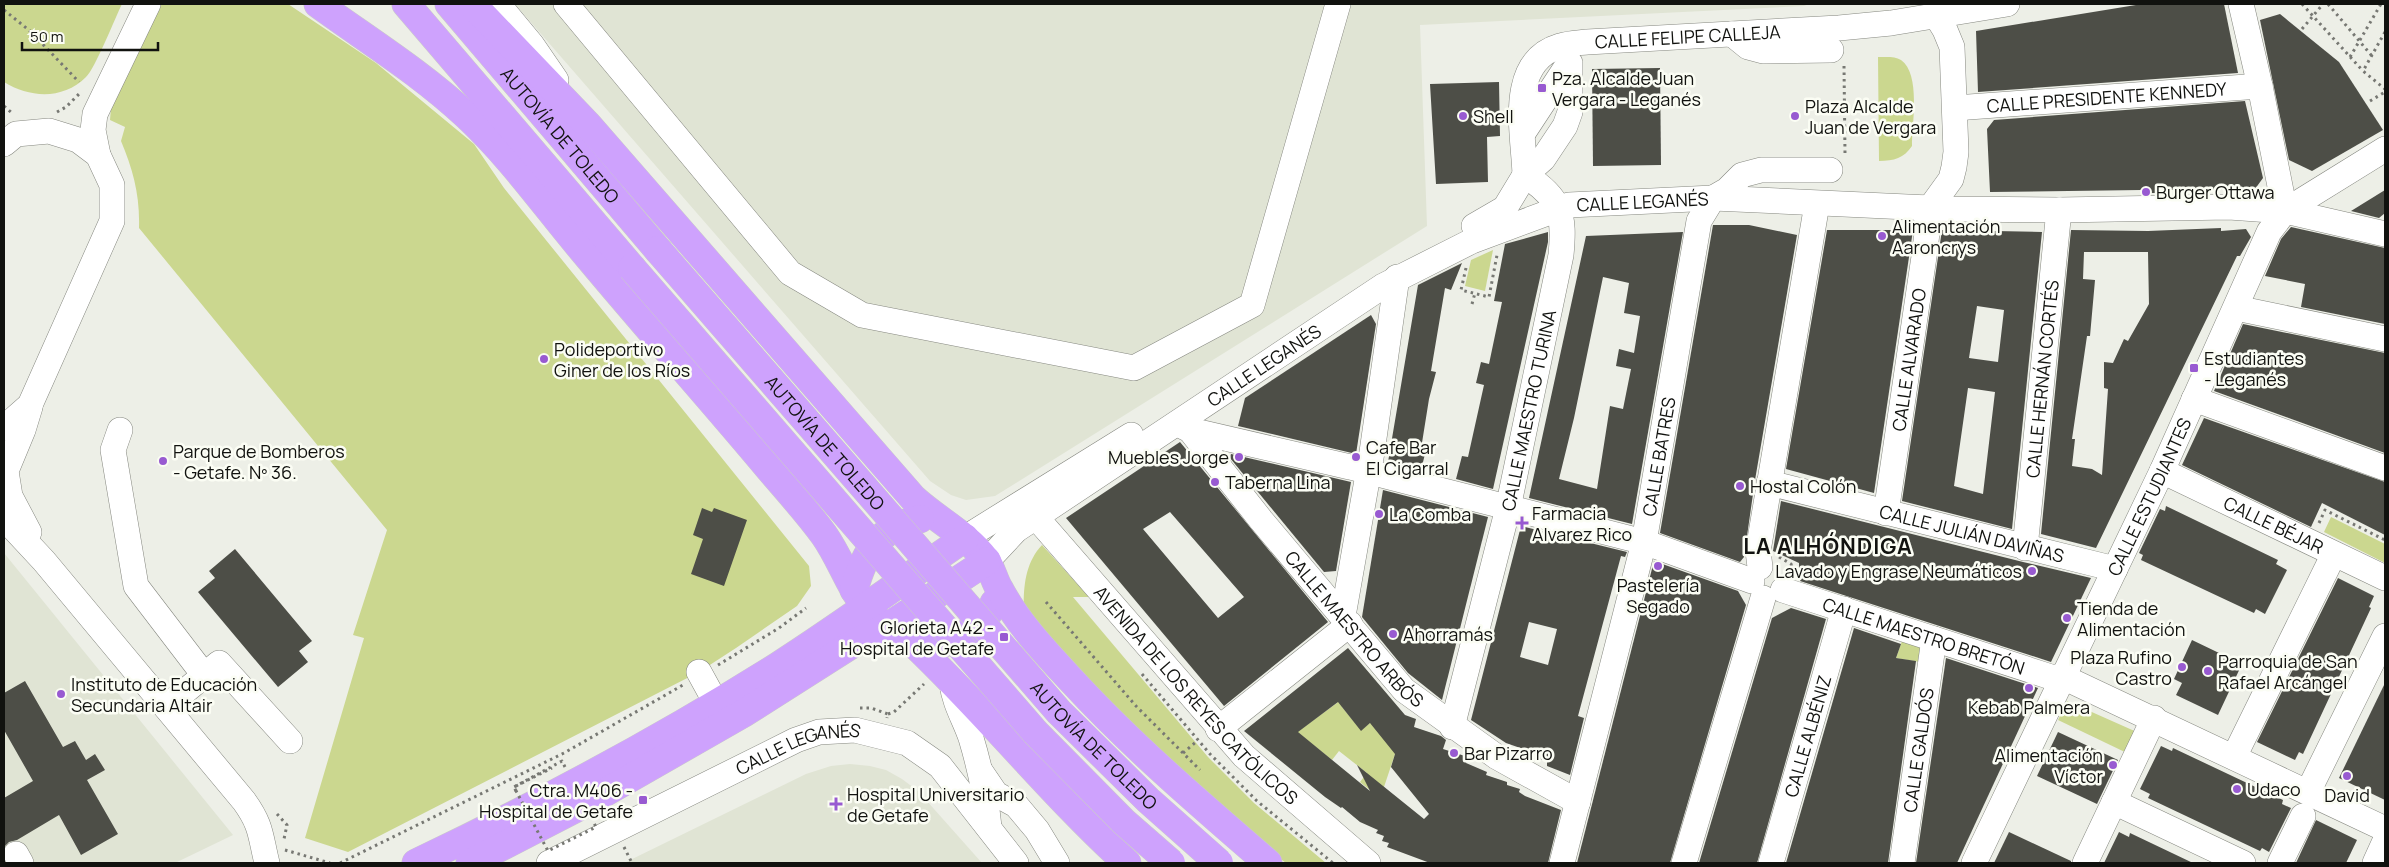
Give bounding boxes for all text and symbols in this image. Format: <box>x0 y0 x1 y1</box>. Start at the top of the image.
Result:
street label: CALLE FELIPE CALLEJA <box>1594 19 1782 54</box>
scale bar <box>22 20 159 52</box>
text: 50 m <box>30 26 64 47</box>
street label: AUTOVÍA DE TOLEDO <box>496 62 625 208</box>
place label: Pza. Alcalde Juan Vergara - Leganés <box>1552 66 1701 111</box>
street label: CALLE PRESIDENTE KENNEDY <box>1986 76 2228 118</box>
marker: Pza. Alcalde Juan Vergara - Leganés <box>1536 82 1548 94</box>
place label: Plaza Alcalde Juan de Vergara <box>1805 94 1936 139</box>
place label: Shell <box>1473 104 1514 128</box>
marker: Shell <box>1457 110 1469 122</box>
marker: Plaza Alcalde Juan de Vergara <box>1789 110 1801 122</box>
place label: Burger Ottawa <box>2156 180 2274 204</box>
street label: CALLE LEGANÉS <box>1576 186 1709 217</box>
marker: Burger Ottawa <box>2140 186 2152 198</box>
place label: Alimentación Aaroncrys <box>1892 214 2000 259</box>
marker: Alimentación Aaroncrys <box>1876 230 1888 242</box>
street label: CALLE HERNÁN CORTÉS <box>2020 279 2064 479</box>
street label: CALLE ALVARADO <box>1886 287 1931 433</box>
street label: CALLE MAESTRO TURINA <box>1496 307 1561 513</box>
street label: CALLE LEGANÉS <box>1202 319 1325 412</box>
place label: Polideportivo Giner de los Ríos <box>554 337 690 382</box>
place label: Estudiantes - Leganés <box>2204 346 2304 391</box>
marker: Polideportivo Giner de los Ríos <box>538 353 550 365</box>
marker: Estudiantes - Leganés <box>2188 362 2200 374</box>
street label: AUTOVÍA DE TOLEDO <box>760 370 890 515</box>
street label: CALLE BATRES <box>1637 395 1681 518</box>
street label: CALLE ESTUDIANTES <box>2102 414 2196 580</box>
place label: Cafe Bar El Cigarral <box>1366 435 1449 480</box>
place label: Parque de Bomberos - Getafe. Nº 36. <box>173 439 345 484</box>
place label: Muebles Jorge <box>1108 445 1229 469</box>
marker: Muebles Jorge <box>1233 451 1245 463</box>
marker: Cafe Bar El Cigarral <box>1350 451 1362 463</box>
marker: Parque de Bomberos - Getafe. Nº 36. <box>157 455 169 467</box>
place label: Taberna Lina <box>1225 470 1331 494</box>
place label: Hostal Colón <box>1750 474 1856 498</box>
marker: Taberna Lina <box>1209 476 1221 488</box>
marker: Hostal Colón <box>1734 480 1746 492</box>
street label: CALLE BÉJAR <box>2220 490 2328 559</box>
street label: CALLE JULIÁN DAVIÑAS <box>1877 499 2067 568</box>
place label: Farmacia Alvarez Rico <box>1532 501 1632 546</box>
place label: La Comba <box>1389 502 1471 526</box>
marker: La Comba <box>1373 508 1385 520</box>
marker: Farmacia Alvarez Rico <box>1516 517 1528 529</box>
district label: LA ALHÓNDIGA <box>1743 531 1913 561</box>
street label: CALLE MAESTRO ARBÓS <box>1280 546 1429 712</box>
place label: Lavado y Engrase Neumáticos <box>1775 559 2022 583</box>
marker: Pastelería Segado <box>1652 560 1664 572</box>
marker: Lavado y Engrase Neumáticos <box>2026 565 2038 577</box>
place label: Pastelería Segado <box>1617 573 1699 618</box>
street label: AVENIDA DE LOS REYES CATÓLICOS <box>1089 580 1303 809</box>
street label: CALLE MAESTRO BRETÓN <box>1820 592 2028 680</box>
place label: Tienda de Alimentación <box>2077 596 2185 641</box>
marker: Tienda de Alimentación <box>2061 612 2073 624</box>
place label: Glorieta A42 - Hospital de Getafe <box>840 615 994 660</box>
place label: Ahorramás <box>1403 622 1493 646</box>
marker: Ahorramás <box>1387 628 1399 640</box>
marker: Glorieta A42 - Hospital de Getafe <box>998 631 1010 643</box>
place label: Plaza Rufino Castro <box>2070 645 2172 690</box>
place label: Parroquia de San Rafael Arcángel <box>2218 649 2358 694</box>
marker: Plaza Rufino Castro <box>2176 661 2188 673</box>
marker: Parroquia de San Rafael Arcángel <box>2202 665 2214 677</box>
place label: Instituto de Educación Secundaria Altair <box>71 672 257 717</box>
street label: CALLE ALBÉNIZ <box>1779 672 1836 800</box>
street label: AUTOVÍA DE TOLEDO <box>1025 676 1163 815</box>
marker: Kebab Palmera <box>2023 682 2035 694</box>
street label: CALLE GALDÓS <box>1897 686 1939 814</box>
marker: Instituto de Educación Secundaria Altair <box>55 688 67 700</box>
place label: Kebab Palmera <box>1968 695 2090 719</box>
street label: CALLE LEGANÉS <box>732 717 863 780</box>
place label: Bar Pizarro <box>1464 741 1553 765</box>
place label: Alimentación Víctor <box>1995 743 2104 788</box>
marker: Bar Pizarro <box>1448 747 1460 759</box>
marker: Alimentación Víctor <box>2107 759 2119 771</box>
marker: David <box>2341 770 2353 782</box>
place label: Udaco <box>2247 777 2301 801</box>
place label: Ctra. M406 - Hospital de Getafe <box>479 778 633 823</box>
place label: Hospital Universitario de Getafe <box>847 782 1024 827</box>
marker: Udaco <box>2231 783 2243 795</box>
place label: David <box>2324 783 2370 807</box>
marker: Ctra. M406 - Hospital de Getafe <box>637 794 649 806</box>
marker: Hospital Universitario de Getafe <box>829 797 843 811</box>

